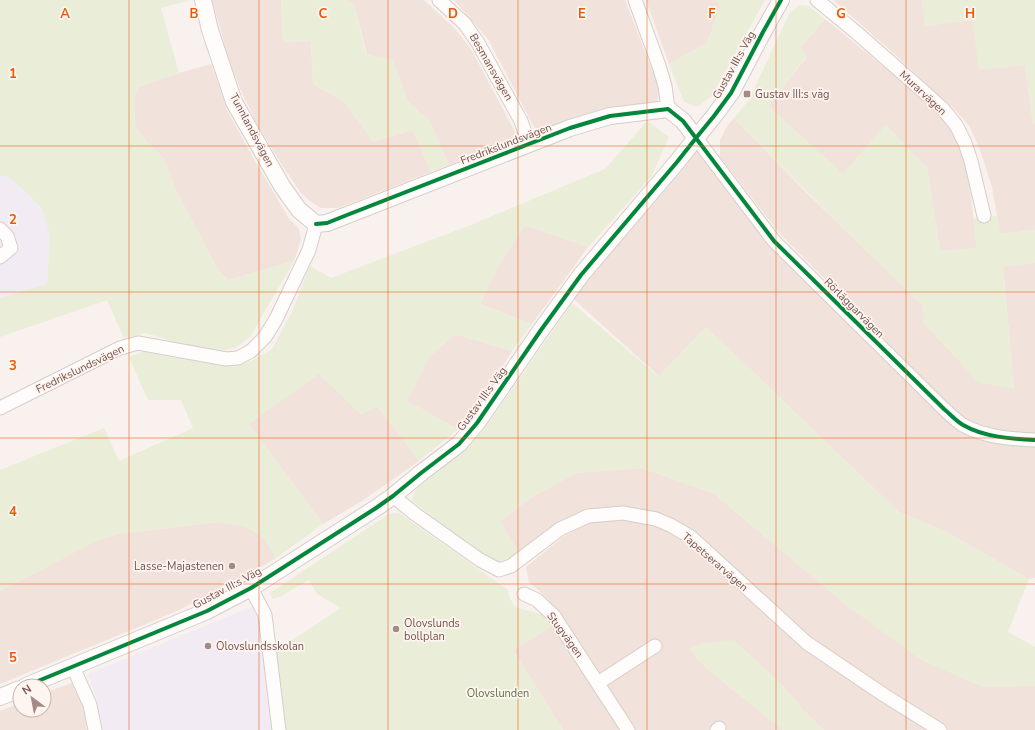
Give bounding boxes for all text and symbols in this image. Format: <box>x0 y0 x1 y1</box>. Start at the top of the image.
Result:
text: A <box>60 5 70 23</box>
text: B <box>190 5 199 23</box>
text: C <box>319 5 328 23</box>
text: D <box>448 5 458 23</box>
text: E <box>578 5 586 23</box>
text: F <box>708 5 716 23</box>
text: G <box>836 5 846 23</box>
text: H <box>965 5 975 23</box>
street label: Gustav III:s Väg <box>709 28 759 102</box>
street label: Besmansvägen <box>466 31 516 103</box>
text: 1 <box>9 65 17 83</box>
street label: Murarvägen <box>896 67 950 119</box>
place label: Gustav III:s väg <box>755 87 829 102</box>
marker: Gustav III:s väg <box>742 89 752 99</box>
street label: Tunnlandsvägen <box>226 91 278 169</box>
street label: Fredrikslundsvägen <box>458 120 554 168</box>
text: 2 <box>9 211 17 229</box>
street label: Rörläggarvägen <box>821 275 887 341</box>
street label: Fredrikslundsvägen <box>33 341 127 397</box>
text: 3 <box>9 357 17 375</box>
street label: Gustav III:s Väg <box>454 364 510 434</box>
text: 4 <box>9 503 17 521</box>
street label: Tapetserarvägen <box>679 529 751 595</box>
place label: Lasse-Majastenen <box>134 559 224 574</box>
marker: Lasse-Majastenen <box>227 561 237 571</box>
street label: Gustav III:s Väg <box>190 564 264 612</box>
street label: Stugvägen <box>543 609 587 661</box>
place label: Olovslunds bollplan <box>404 616 460 644</box>
marker: Olovslunds bollplan <box>391 624 401 634</box>
place label: Olovslundsskolan <box>216 639 304 654</box>
marker: Olovslundsskolan <box>203 641 213 651</box>
text: 5 <box>9 649 17 667</box>
north arrow <box>12 678 52 718</box>
text: N <box>19 681 34 698</box>
park label: Olovslunden <box>467 686 529 701</box>

